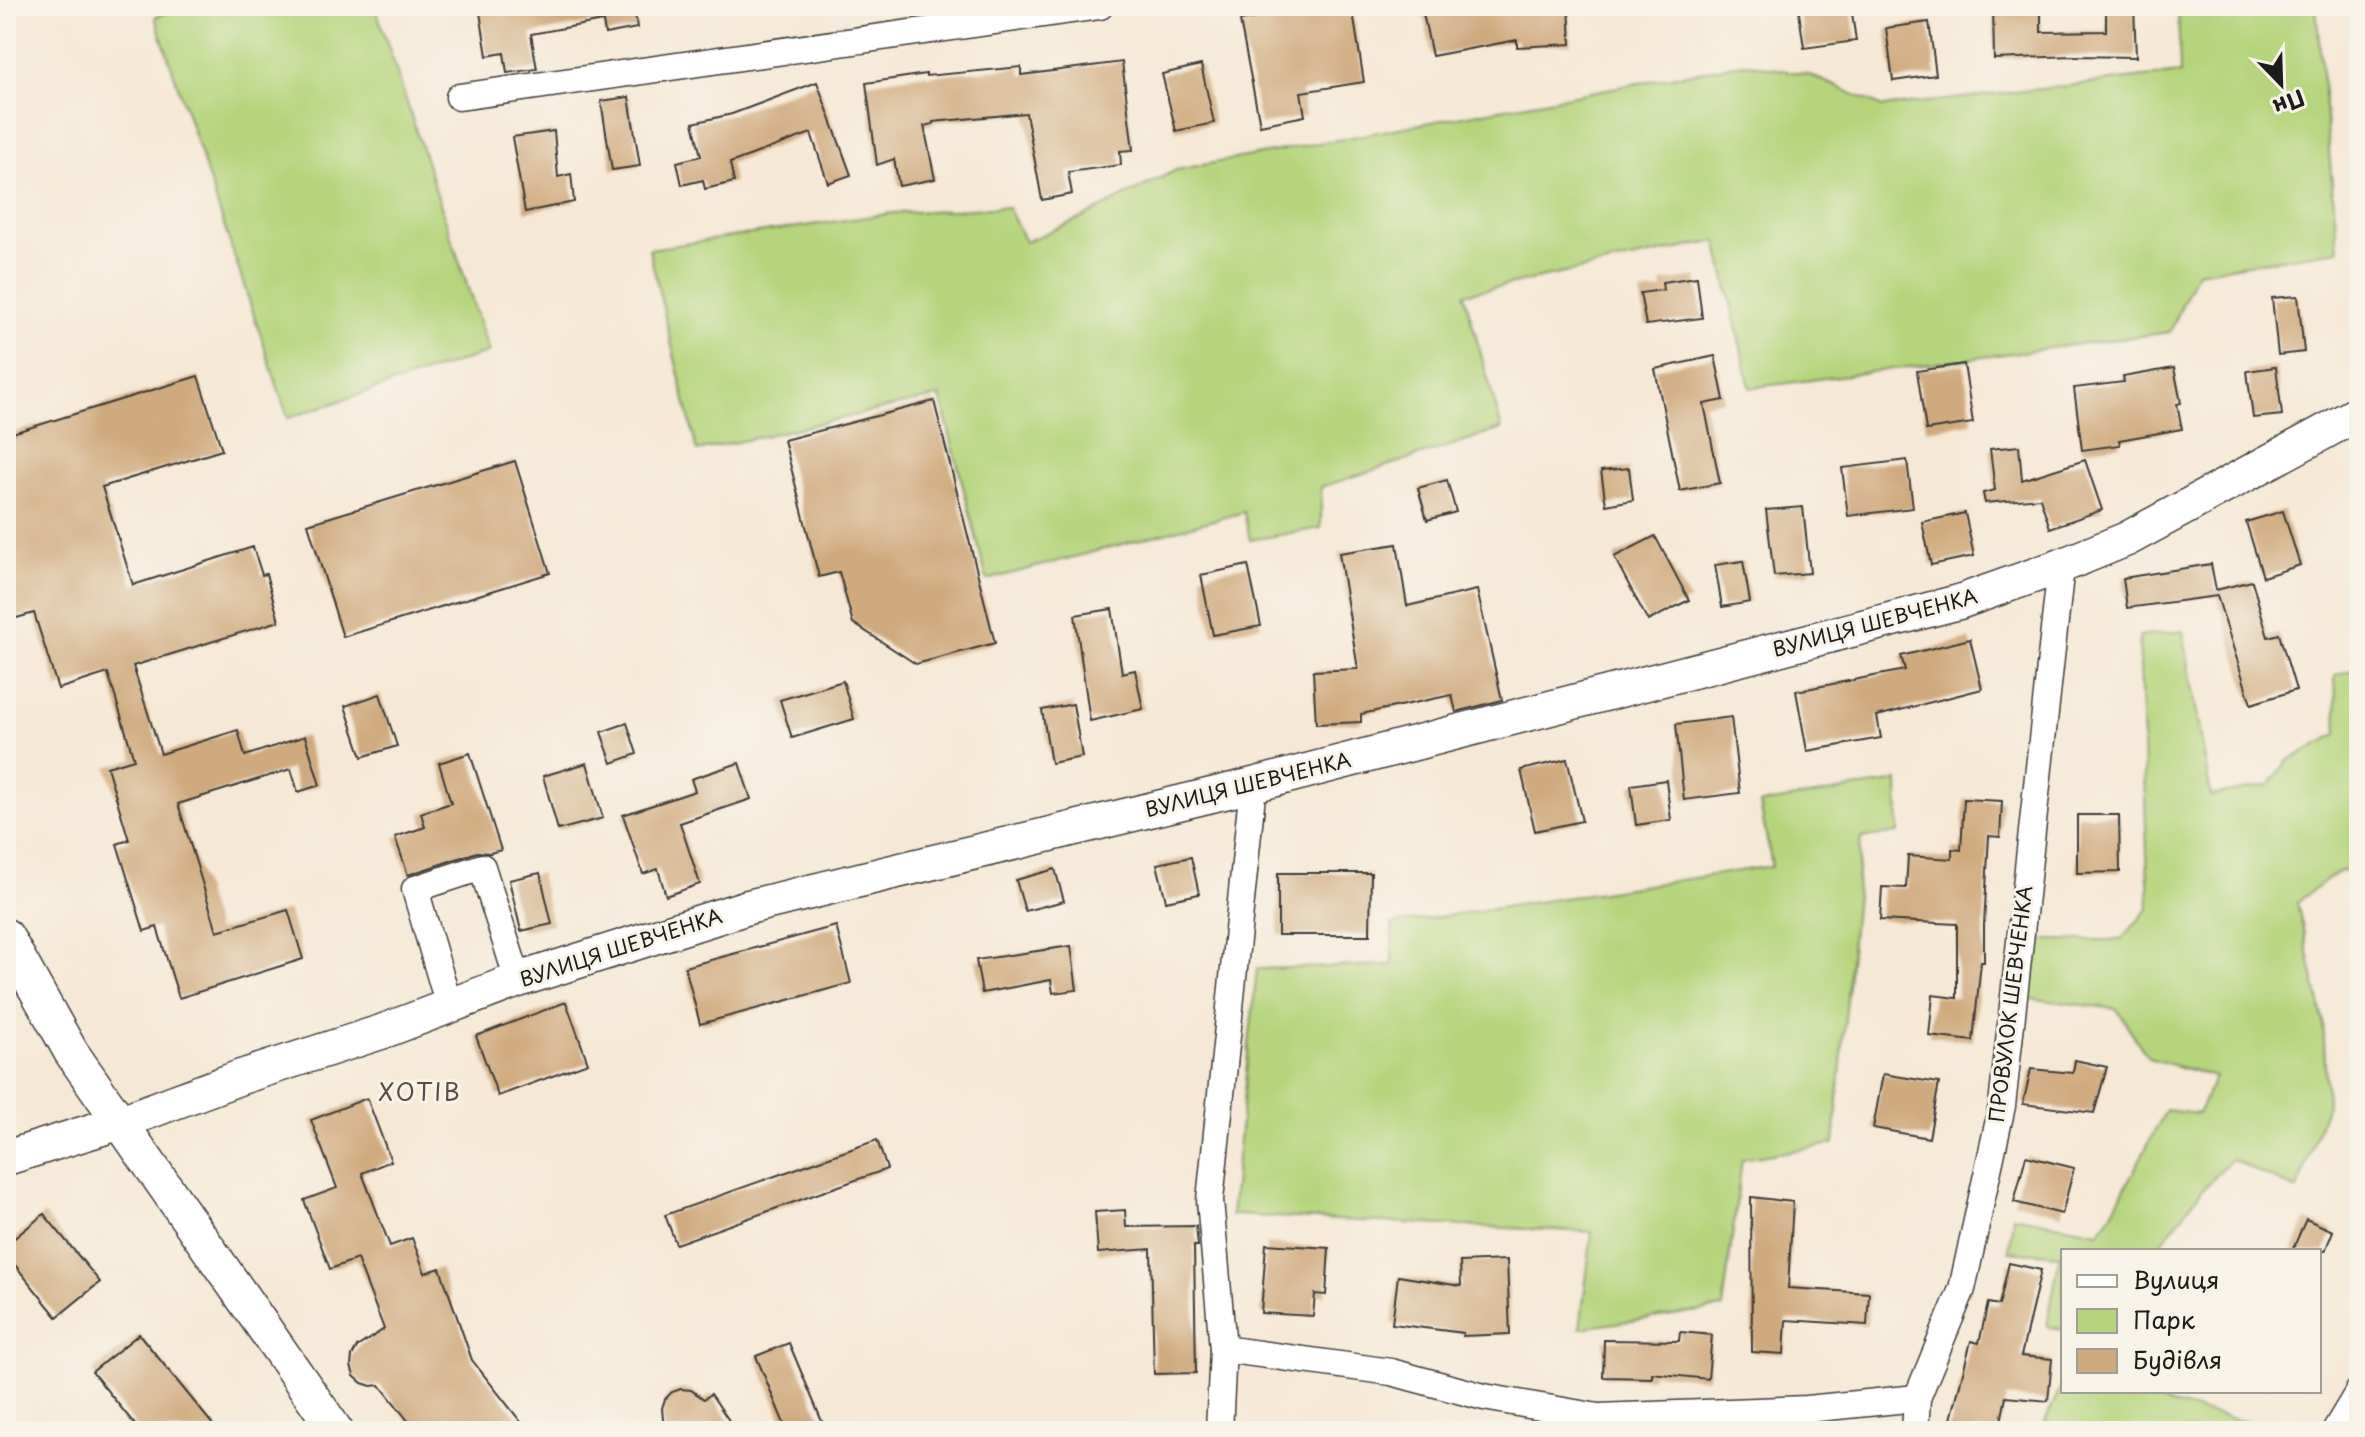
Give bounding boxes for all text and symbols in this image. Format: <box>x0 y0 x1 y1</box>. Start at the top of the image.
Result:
north arrow <box>2241 44 2321 124</box>
text: Пн <box>2268 82 2311 125</box>
street label: ВУЛИЦЯ ШЕВЧЕНКА <box>1769 580 1981 664</box>
street label: ВУЛИЦЯ ШЕВЧЕНКА <box>1142 744 1354 824</box>
street label: ПРОВУЛОК ШЕВЧЕНКА <box>1981 884 2039 1124</box>
street label: ВУЛИЦЯ ШЕВЧЕНКА <box>516 900 726 994</box>
district label: ХОТІВ <box>378 1073 462 1109</box>
legend <box>2061 1249 2321 1393</box>
text: Вулиця <box>2133 1261 2219 1297</box>
text: Парк <box>2133 1301 2196 1337</box>
text: Будівля <box>2133 1341 2222 1377</box>

